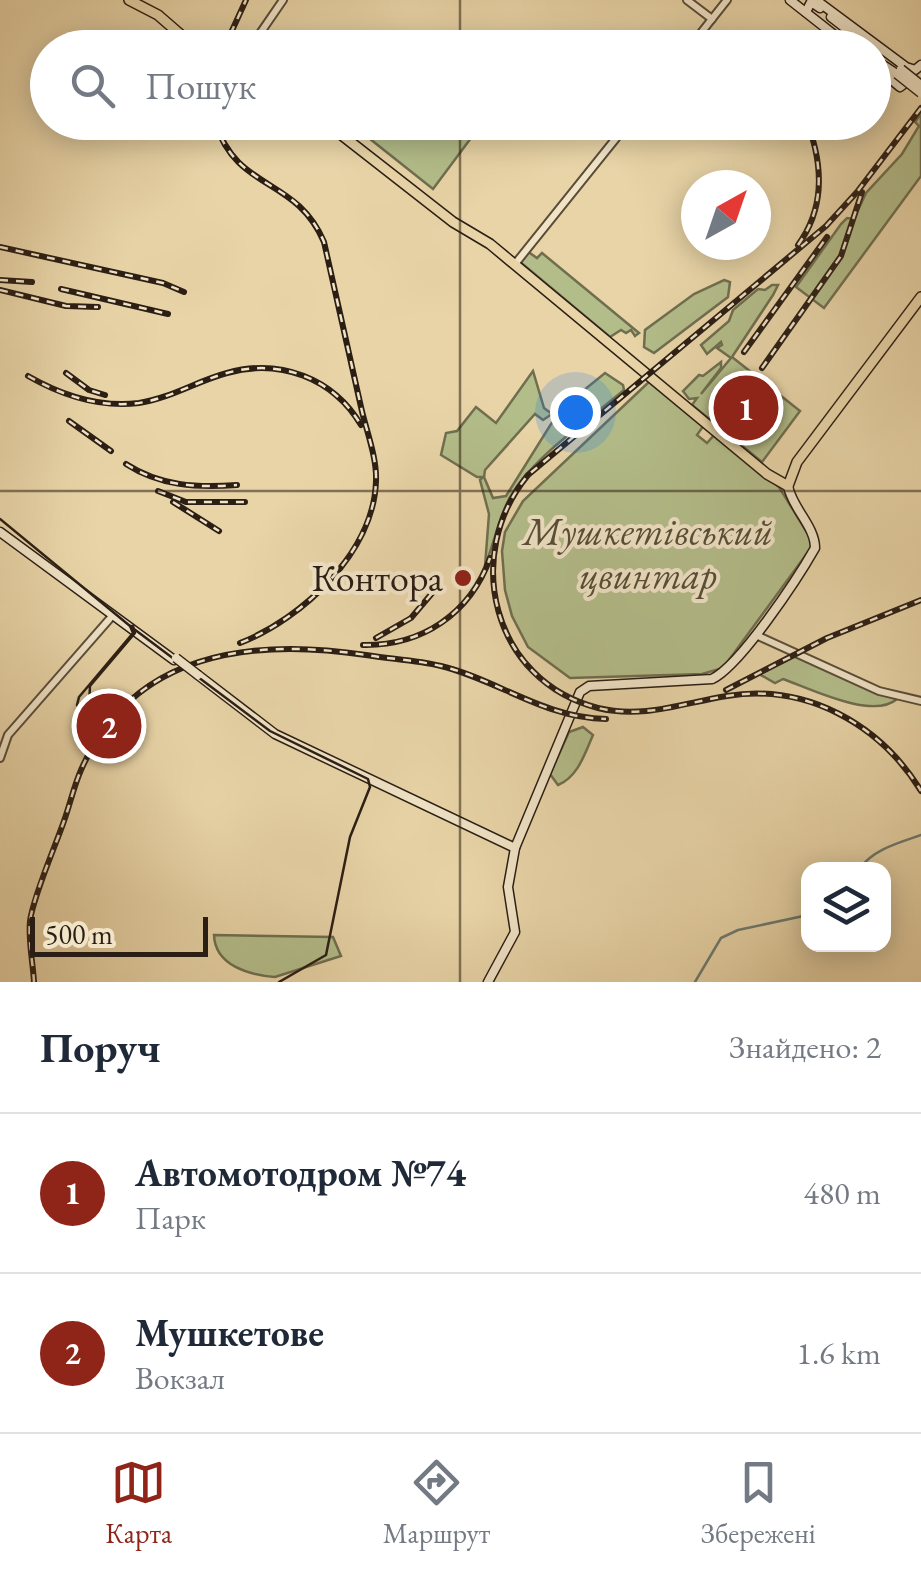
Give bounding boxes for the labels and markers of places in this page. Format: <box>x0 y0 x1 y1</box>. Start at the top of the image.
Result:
pin: 1 <box>714 370 778 446</box>
place label: Контора <box>312 553 444 602</box>
marker: Контора <box>452 567 474 589</box>
pin: 2 <box>76 688 142 764</box>

